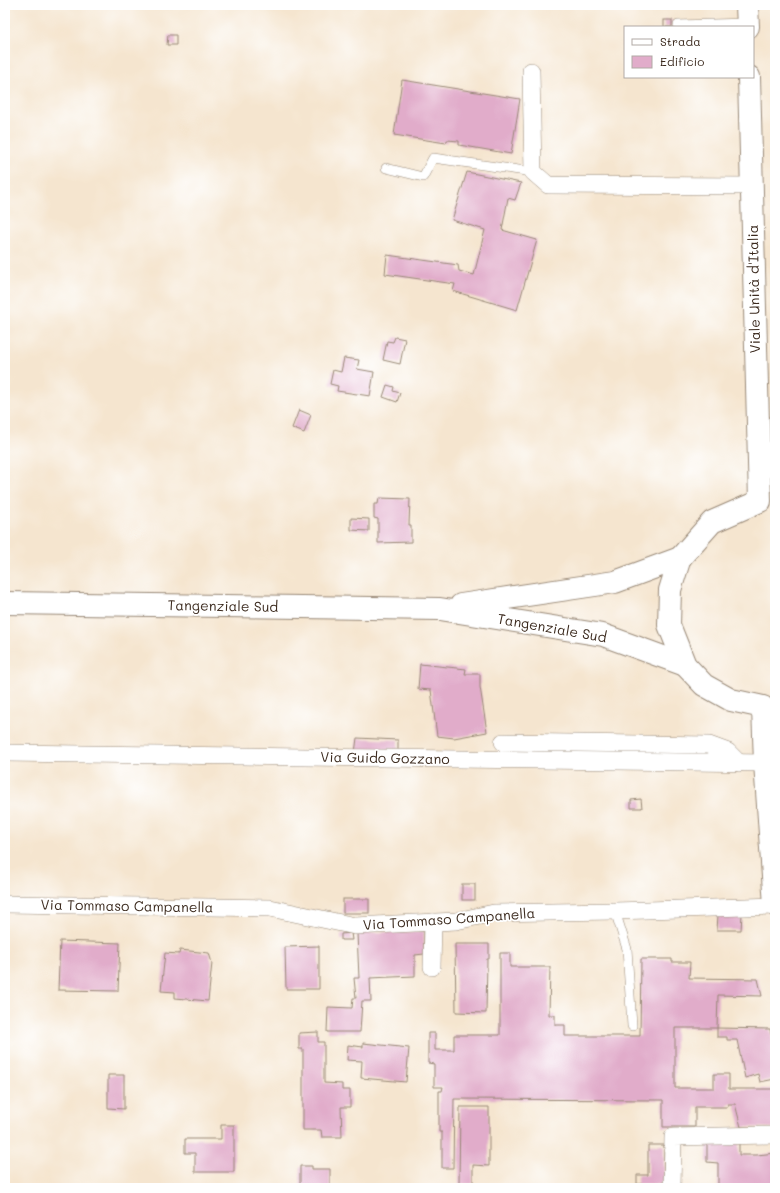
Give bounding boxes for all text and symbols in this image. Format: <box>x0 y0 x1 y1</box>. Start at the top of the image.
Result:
legend <box>624 26 754 78</box>
text: Strada <box>660 33 701 49</box>
text: Edificio <box>660 53 704 69</box>
street label: Viale Unità d'Italia <box>743 224 764 354</box>
street label: Tangenziale Sud <box>168 595 279 616</box>
street label: Tangenziale Sud <box>496 609 608 646</box>
street label: Via Guido Gozzano <box>320 747 450 768</box>
street label: Via Tommaso Campanella <box>41 894 213 917</box>
street label: Via Tommaso Campanella <box>362 903 536 934</box>

